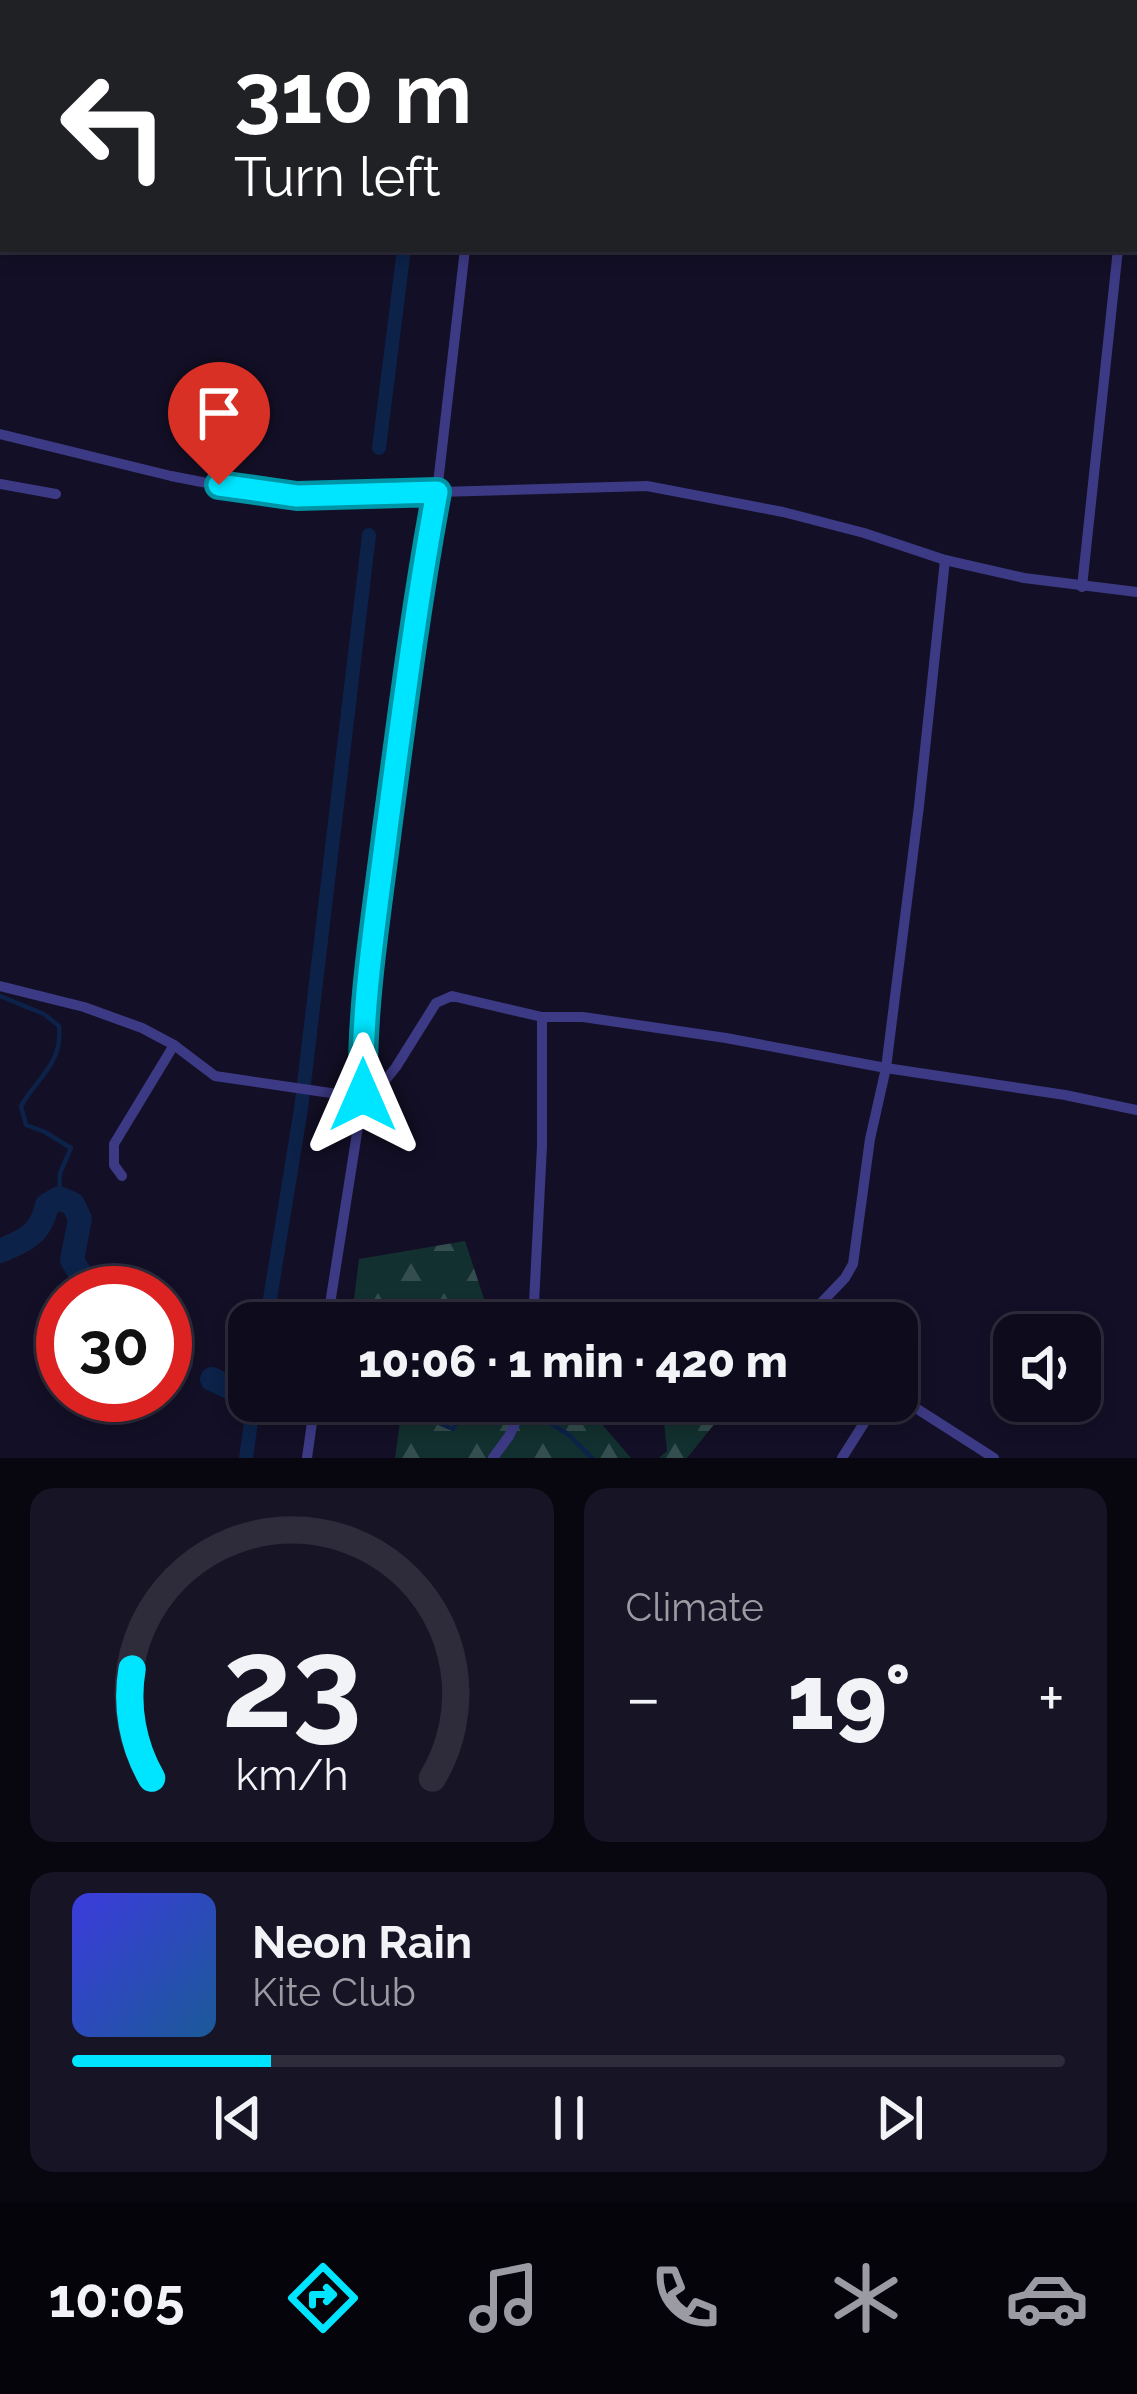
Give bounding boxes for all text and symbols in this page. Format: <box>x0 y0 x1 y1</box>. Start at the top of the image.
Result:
text: 310 m <box>234 44 472 143</box>
icon: left <box>36 48 192 204</box>
text: Turn left <box>234 145 441 209</box>
pin <box>168 362 270 485</box>
icon: arrive <box>186 380 252 446</box>
position arrow <box>300 1032 426 1158</box>
speed limit sign: 30 <box>36 1266 192 1422</box>
map controls <box>993 1314 1101 1422</box>
button: sound <box>993 1314 1101 1422</box>
text: 10:06 · 1 min · 420 m <box>358 1335 788 1388</box>
text: Climate <box>626 1584 764 1630</box>
text: 23 <box>222 1610 362 1756</box>
text: 19° <box>788 1644 911 1750</box>
text: − <box>626 1659 661 1736</box>
text: + <box>1038 1659 1065 1736</box>
text: km/h <box>235 1750 348 1800</box>
text: Neon Rain <box>252 1916 472 1969</box>
text: Kite Club <box>252 1969 416 2015</box>
icon: previous <box>205 2085 271 2151</box>
icon: pause <box>536 2085 602 2151</box>
icon: next <box>867 2085 933 2151</box>
icon: directions <box>281 2256 365 2340</box>
icon: music <box>462 2256 546 2340</box>
icon: phone <box>643 2256 727 2340</box>
icon: climate <box>824 2256 908 2340</box>
icon: car <box>1005 2256 1089 2340</box>
text: 10:05 <box>48 2266 185 2330</box>

